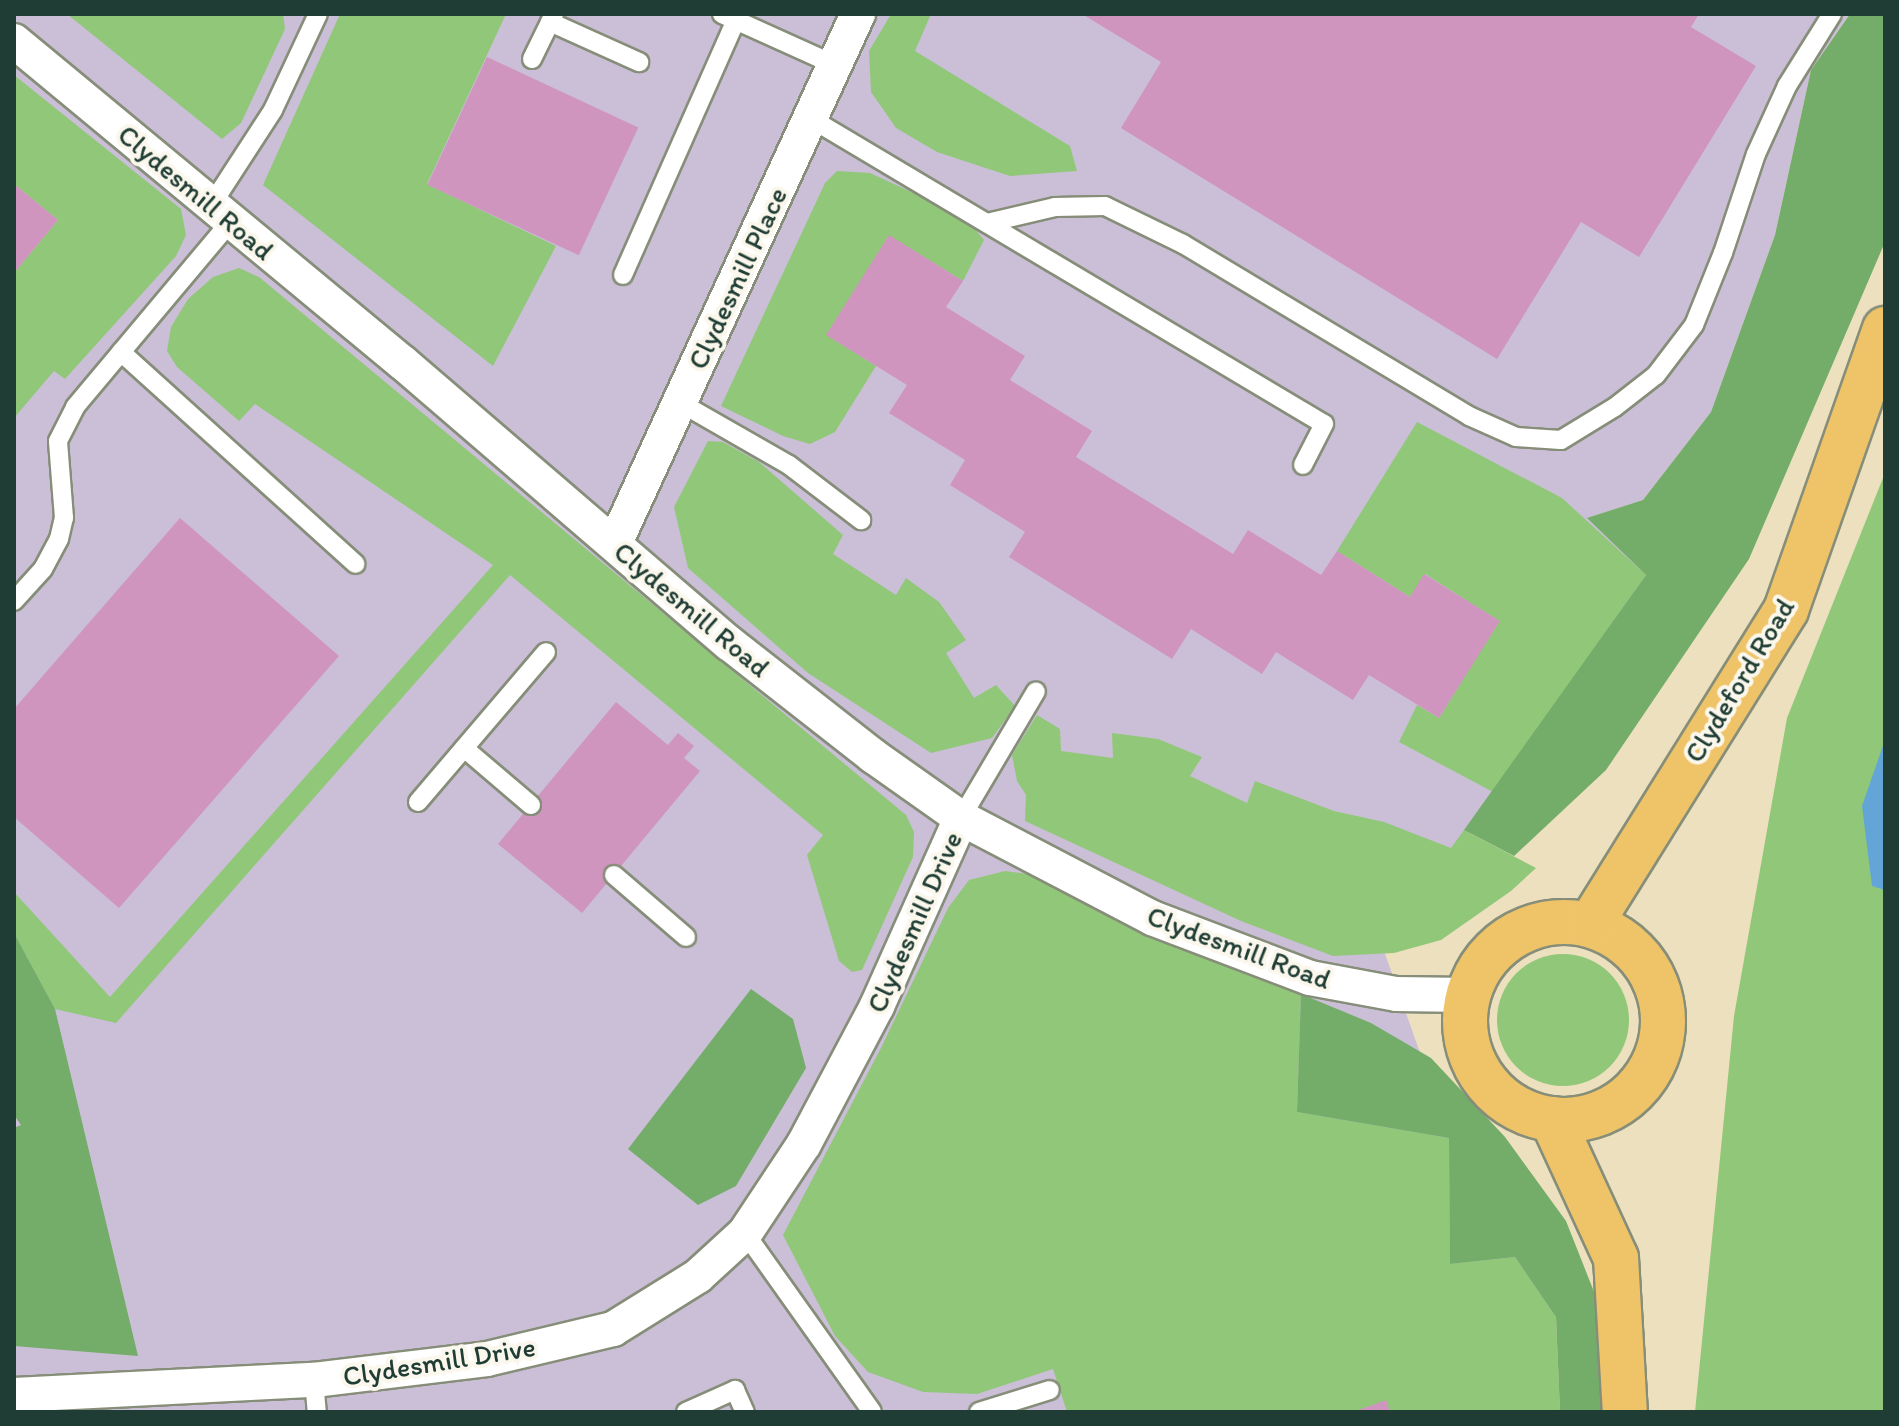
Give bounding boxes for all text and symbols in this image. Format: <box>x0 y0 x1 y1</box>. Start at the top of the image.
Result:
street label: Clydesmill Road <box>112 117 280 267</box>
street label: Clydesmill Place <box>680 182 794 374</box>
street label: Clydesmill Road <box>608 534 776 684</box>
street label: Clydeford Road <box>1677 592 1801 768</box>
street label: Clydesmill Drive <box>859 826 969 1018</box>
street label: Clydesmill Road <box>1143 898 1335 996</box>
street label: Clydesmill Drive <box>340 1329 538 1393</box>

